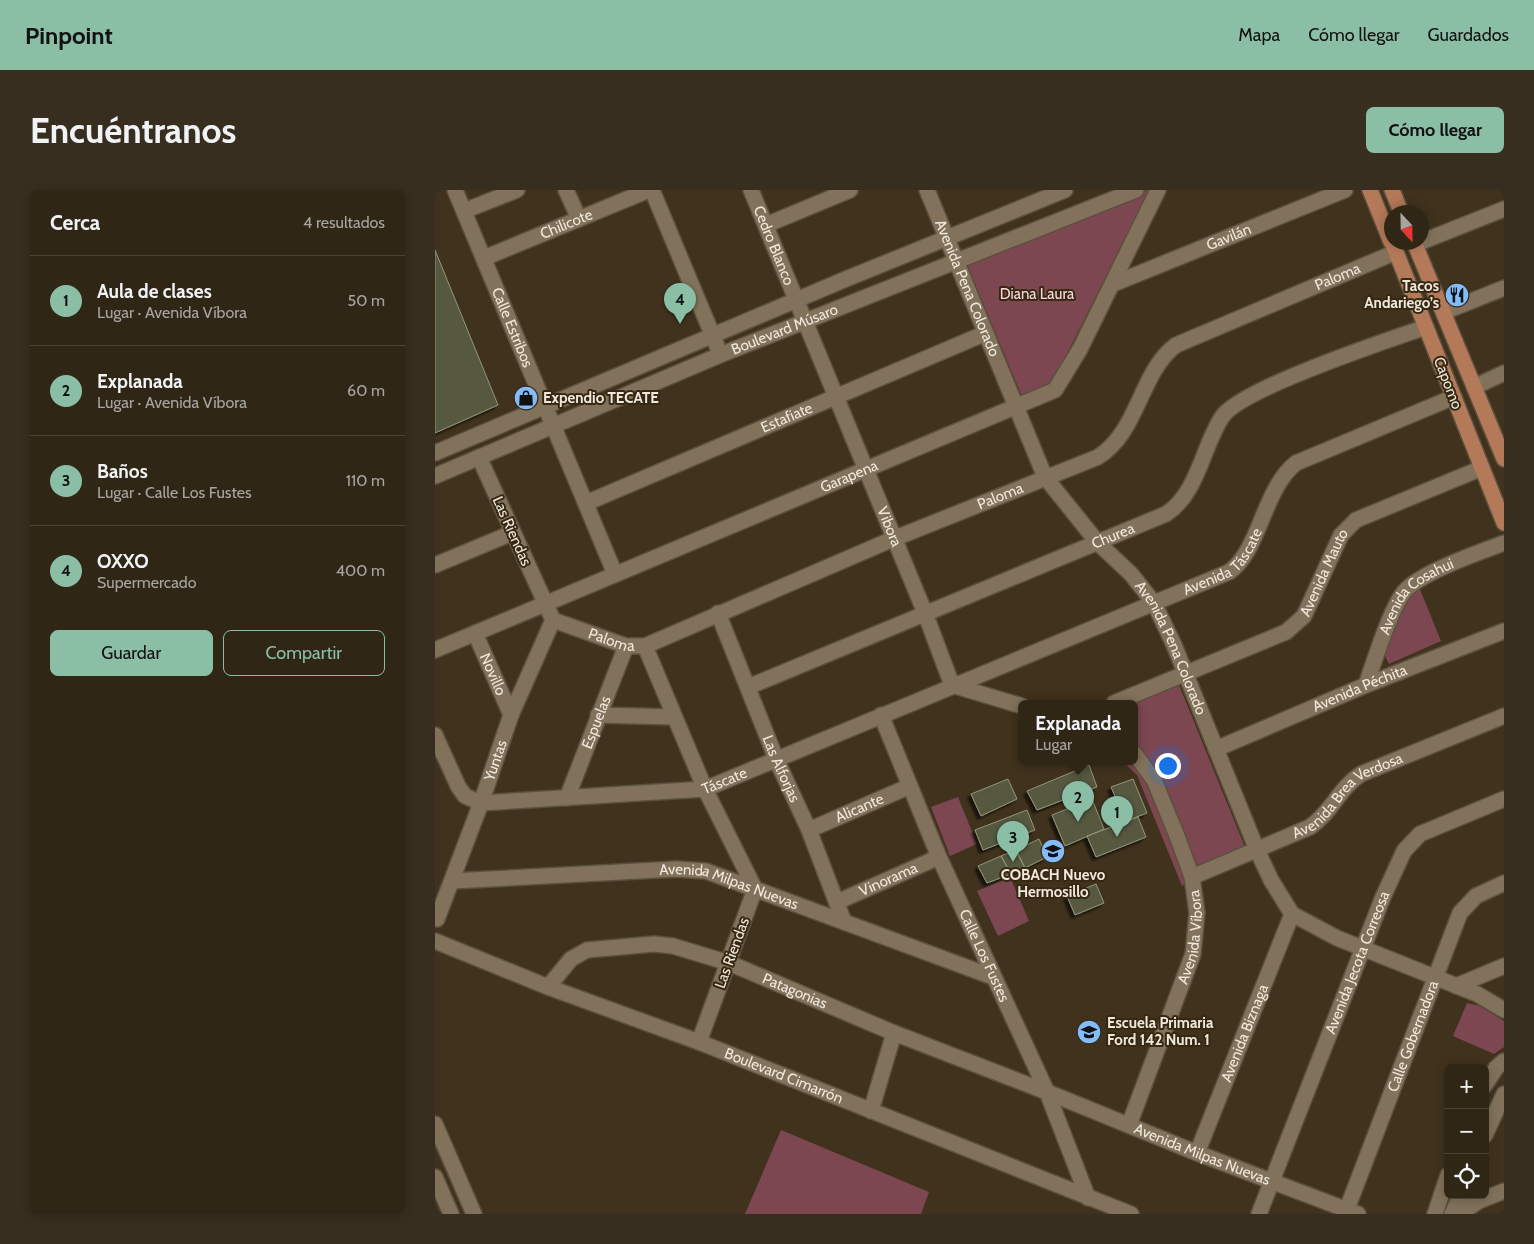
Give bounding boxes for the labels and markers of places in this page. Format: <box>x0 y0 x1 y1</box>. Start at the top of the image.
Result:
place label: Tacos Andariego’s <box>1364 277 1439 312</box>
restaurant icon: Tacos Andariego’s <box>1444 282 1470 308</box>
pin: 4 <box>664 283 696 324</box>
shop icon: Expendio TECATE <box>513 385 539 411</box>
place label: Expendio TECATE <box>543 389 659 407</box>
pin: 2 <box>1062 781 1094 822</box>
pin: 1 <box>1101 796 1133 837</box>
pin: 3 <box>997 821 1029 862</box>
school or university icon: COBACH Nuevo Hermosillo <box>1040 838 1066 864</box>
place label: COBACH Nuevo Hermosillo <box>1001 866 1106 901</box>
place label: Escuela Primaria Ford 142 Num. 1 <box>1107 1014 1214 1049</box>
school or university icon: Escuela Primaria Ford 142 Num. 1 <box>1076 1019 1102 1045</box>

